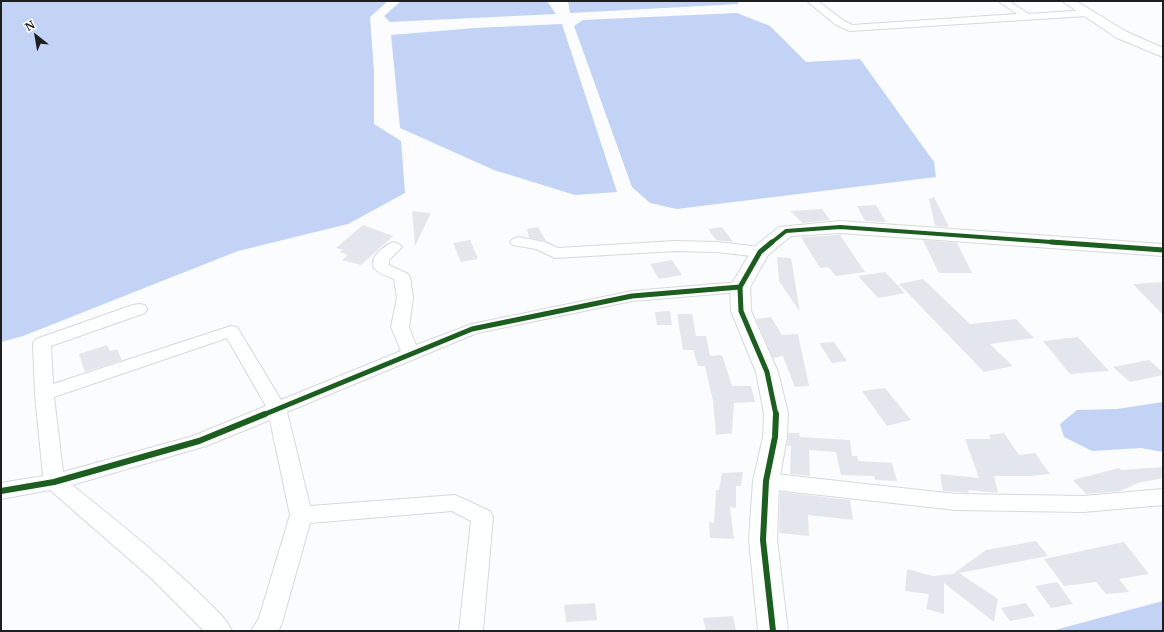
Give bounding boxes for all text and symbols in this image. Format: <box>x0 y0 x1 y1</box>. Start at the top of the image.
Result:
north arrow <box>16 16 56 56</box>
text: N <box>22 17 37 34</box>

